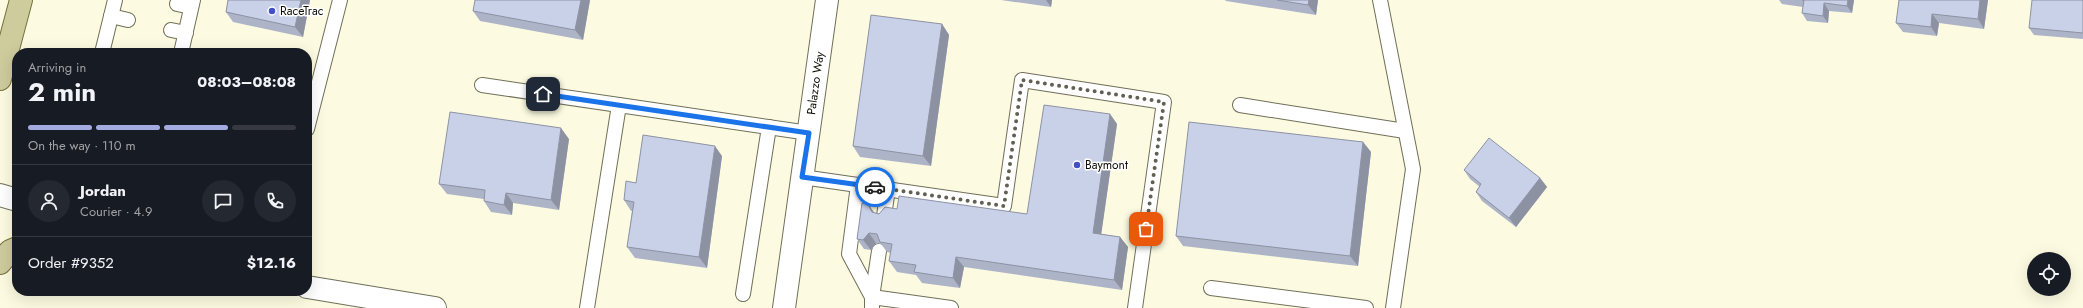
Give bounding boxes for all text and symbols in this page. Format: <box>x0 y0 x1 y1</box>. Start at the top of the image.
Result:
place label: RaceTrac <box>280 2 324 20</box>
marker: RaceTrac <box>267 6 277 16</box>
street label: Palazzo Way <box>802 50 829 116</box>
text: Arriving in <box>28 58 86 77</box>
text: 08:03–08:08 <box>197 71 296 93</box>
text: 2 min <box>28 73 96 111</box>
pin <box>526 77 560 111</box>
icon: home <box>532 83 554 105</box>
text: On the way · 110 m <box>28 136 136 155</box>
place label: Baymont <box>1085 156 1128 174</box>
marker: Baymont <box>1072 160 1082 170</box>
courier <box>855 167 895 207</box>
icon: car <box>864 176 886 198</box>
button: person <box>28 180 70 222</box>
text: Jordan <box>80 180 126 202</box>
button: chat <box>202 180 244 222</box>
button: phone <box>254 180 296 222</box>
text: Courier · 4.9 <box>80 202 153 221</box>
pin <box>1129 212 1163 246</box>
icon: bag <box>1135 218 1157 240</box>
text: Order #9352 <box>28 252 114 274</box>
text: $12.16 <box>247 252 296 274</box>
map controls <box>2027 252 2071 296</box>
button: locate <box>2027 252 2071 296</box>

